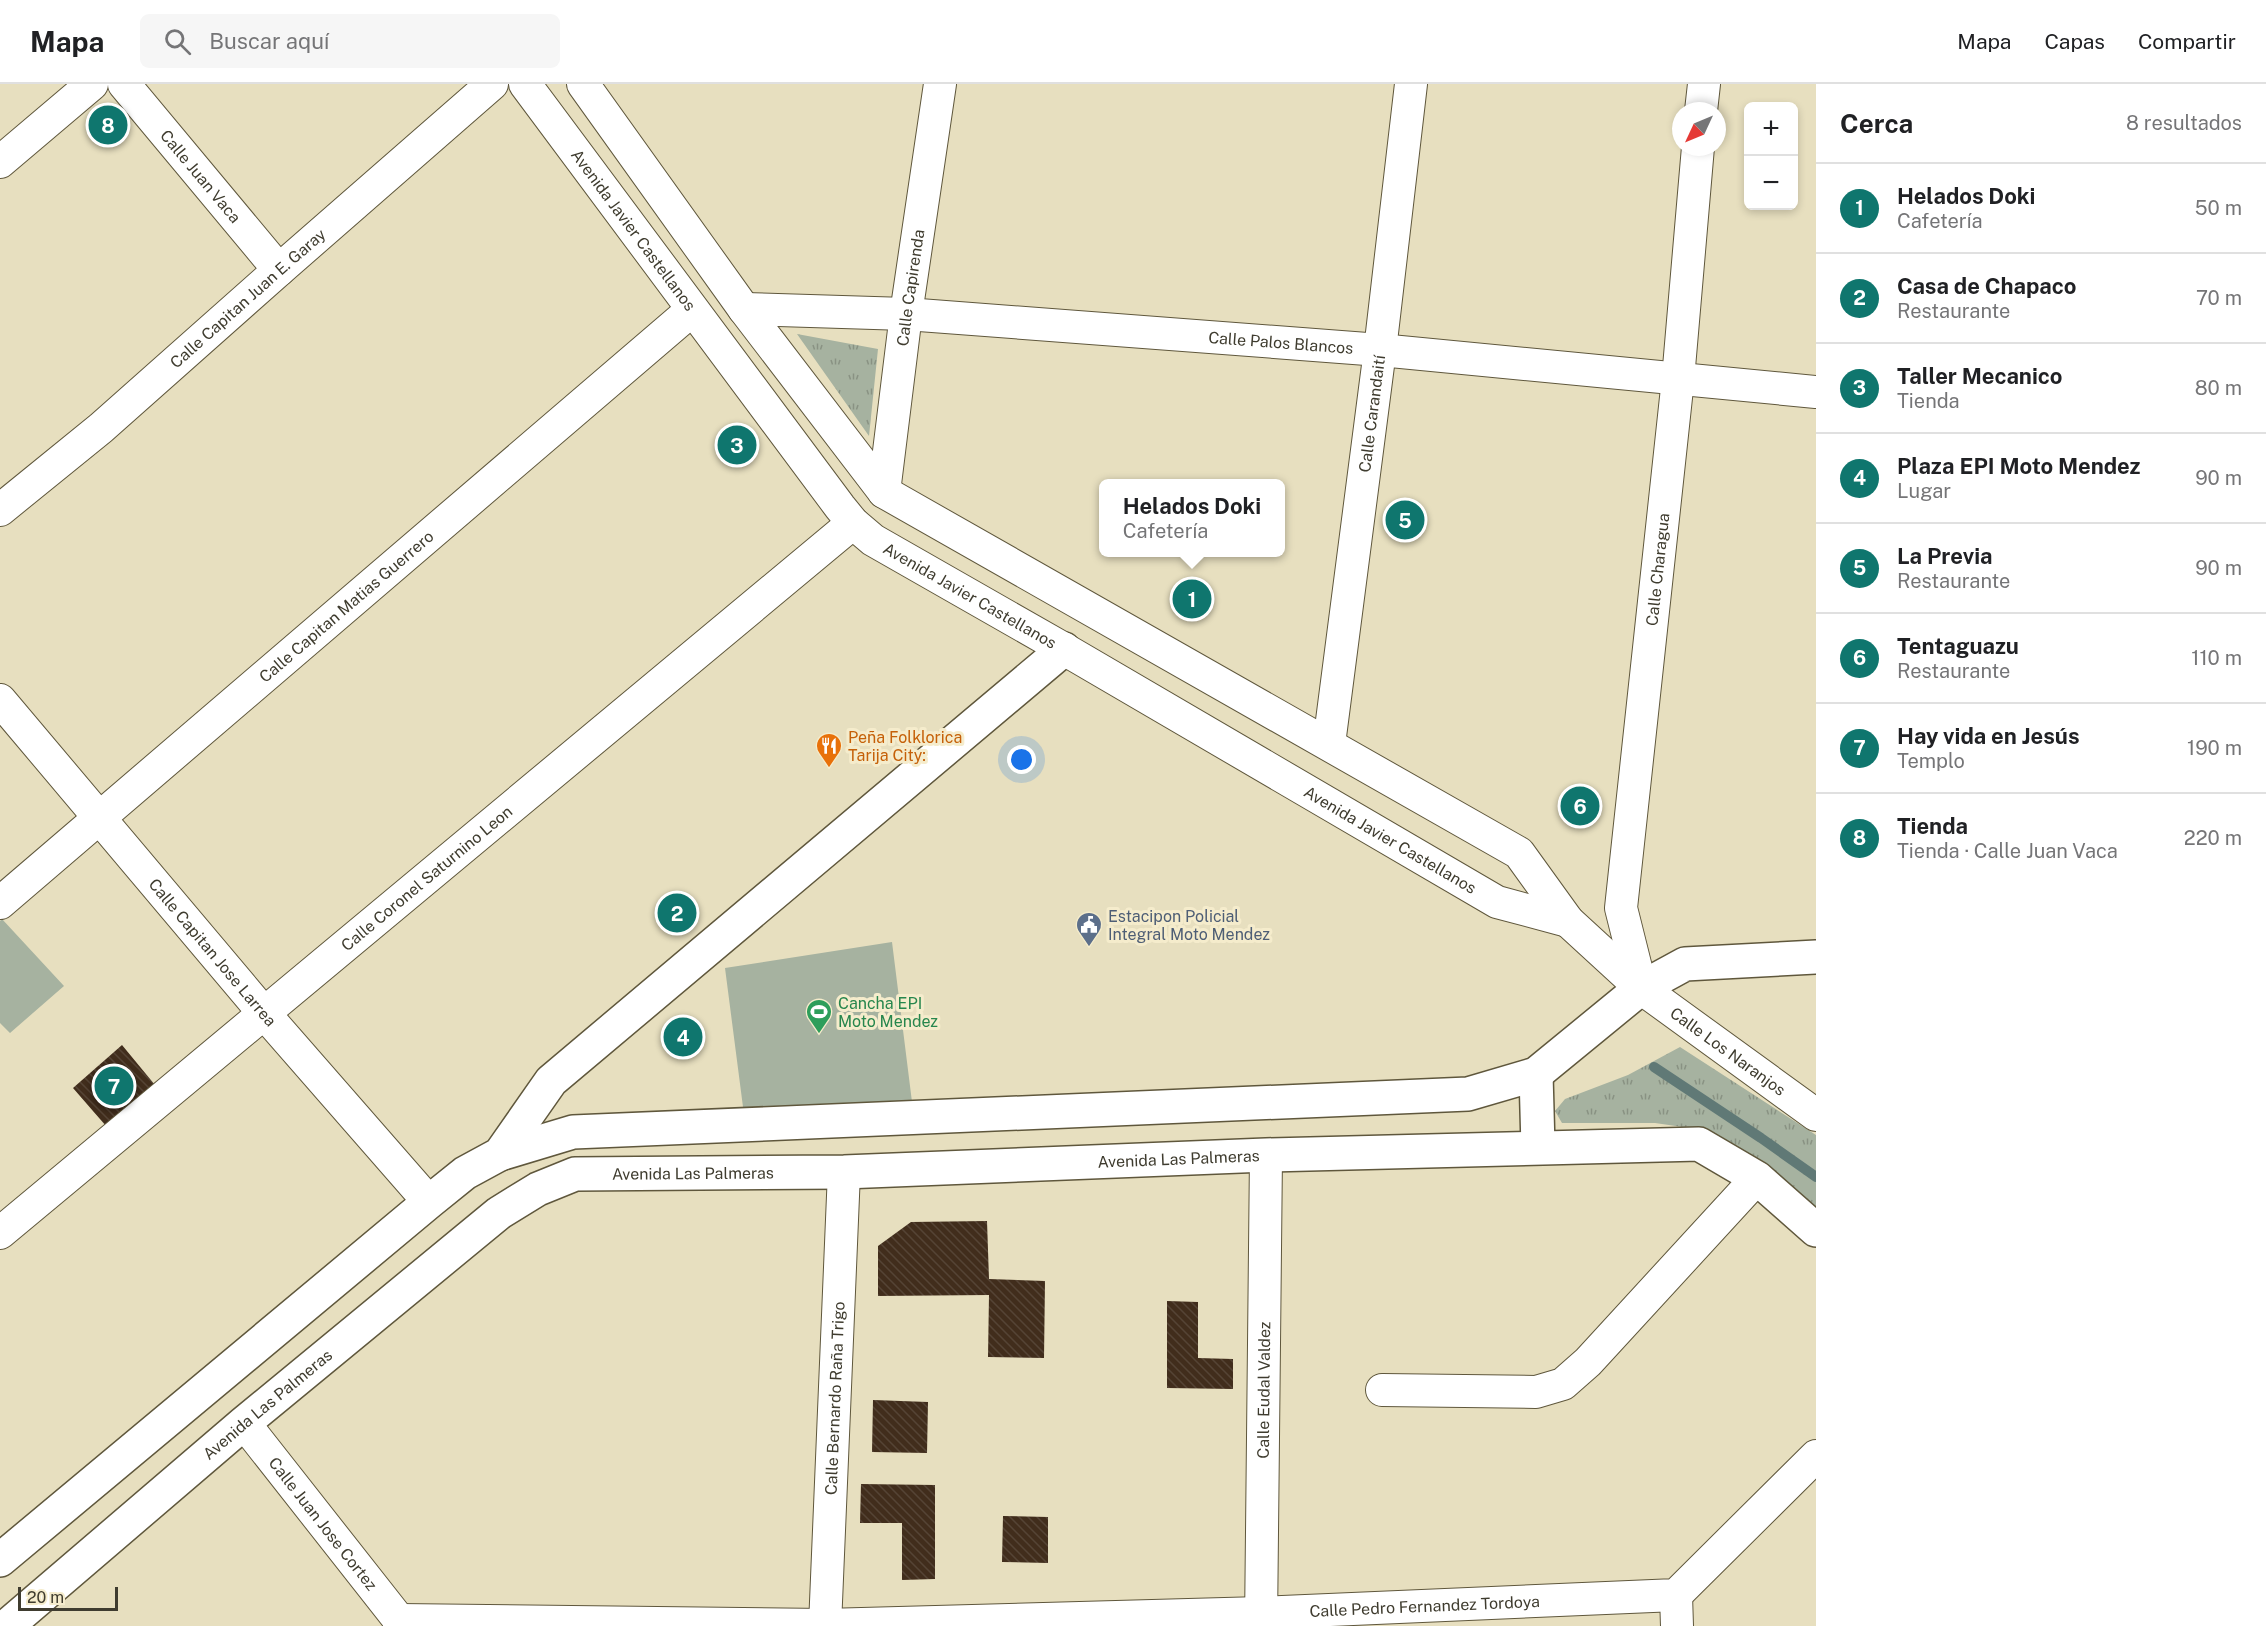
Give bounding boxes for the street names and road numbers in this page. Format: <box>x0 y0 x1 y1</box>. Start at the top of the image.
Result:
street label: Calle Juan Vaca <box>157 126 245 227</box>
street label: Avenida Javier Castellanos <box>567 146 700 314</box>
street label: Calle Capitan Juan E. Garay <box>166 224 330 372</box>
street label: Calle Capirenda <box>893 228 928 347</box>
street label: Calle Palos Blancos <box>1208 327 1354 357</box>
street label: Calle Carandaití <box>1355 353 1389 473</box>
street label: Calle Charagua <box>1642 512 1673 627</box>
street label: Calle Capitan Matias Guerrero <box>255 526 437 686</box>
street label: Avenida Javier Castellanos <box>880 538 1060 652</box>
street label: Avenida Javier Castellanos <box>1301 782 1480 897</box>
street label: Calle Coronel Saturnino Leon <box>337 801 516 955</box>
street label: Calle Capitan Jose Larrea <box>145 875 280 1030</box>
street label: Calle Los Naranjos <box>1667 1003 1789 1099</box>
street label: Avenida Las Palmeras <box>1097 1146 1260 1171</box>
street label: Avenida Las Palmeras <box>612 1163 774 1183</box>
street label: Calle Bernardo Raña Trigo <box>821 1301 848 1495</box>
street label: Calle Eudal Valdez <box>1253 1321 1274 1459</box>
street label: Avenida Las Palmeras <box>199 1345 336 1463</box>
street label: Calle Juan Jose Cortez <box>265 1453 382 1594</box>
street label: Calle Pedro Fernandez Tordoya <box>1309 1591 1540 1620</box>

